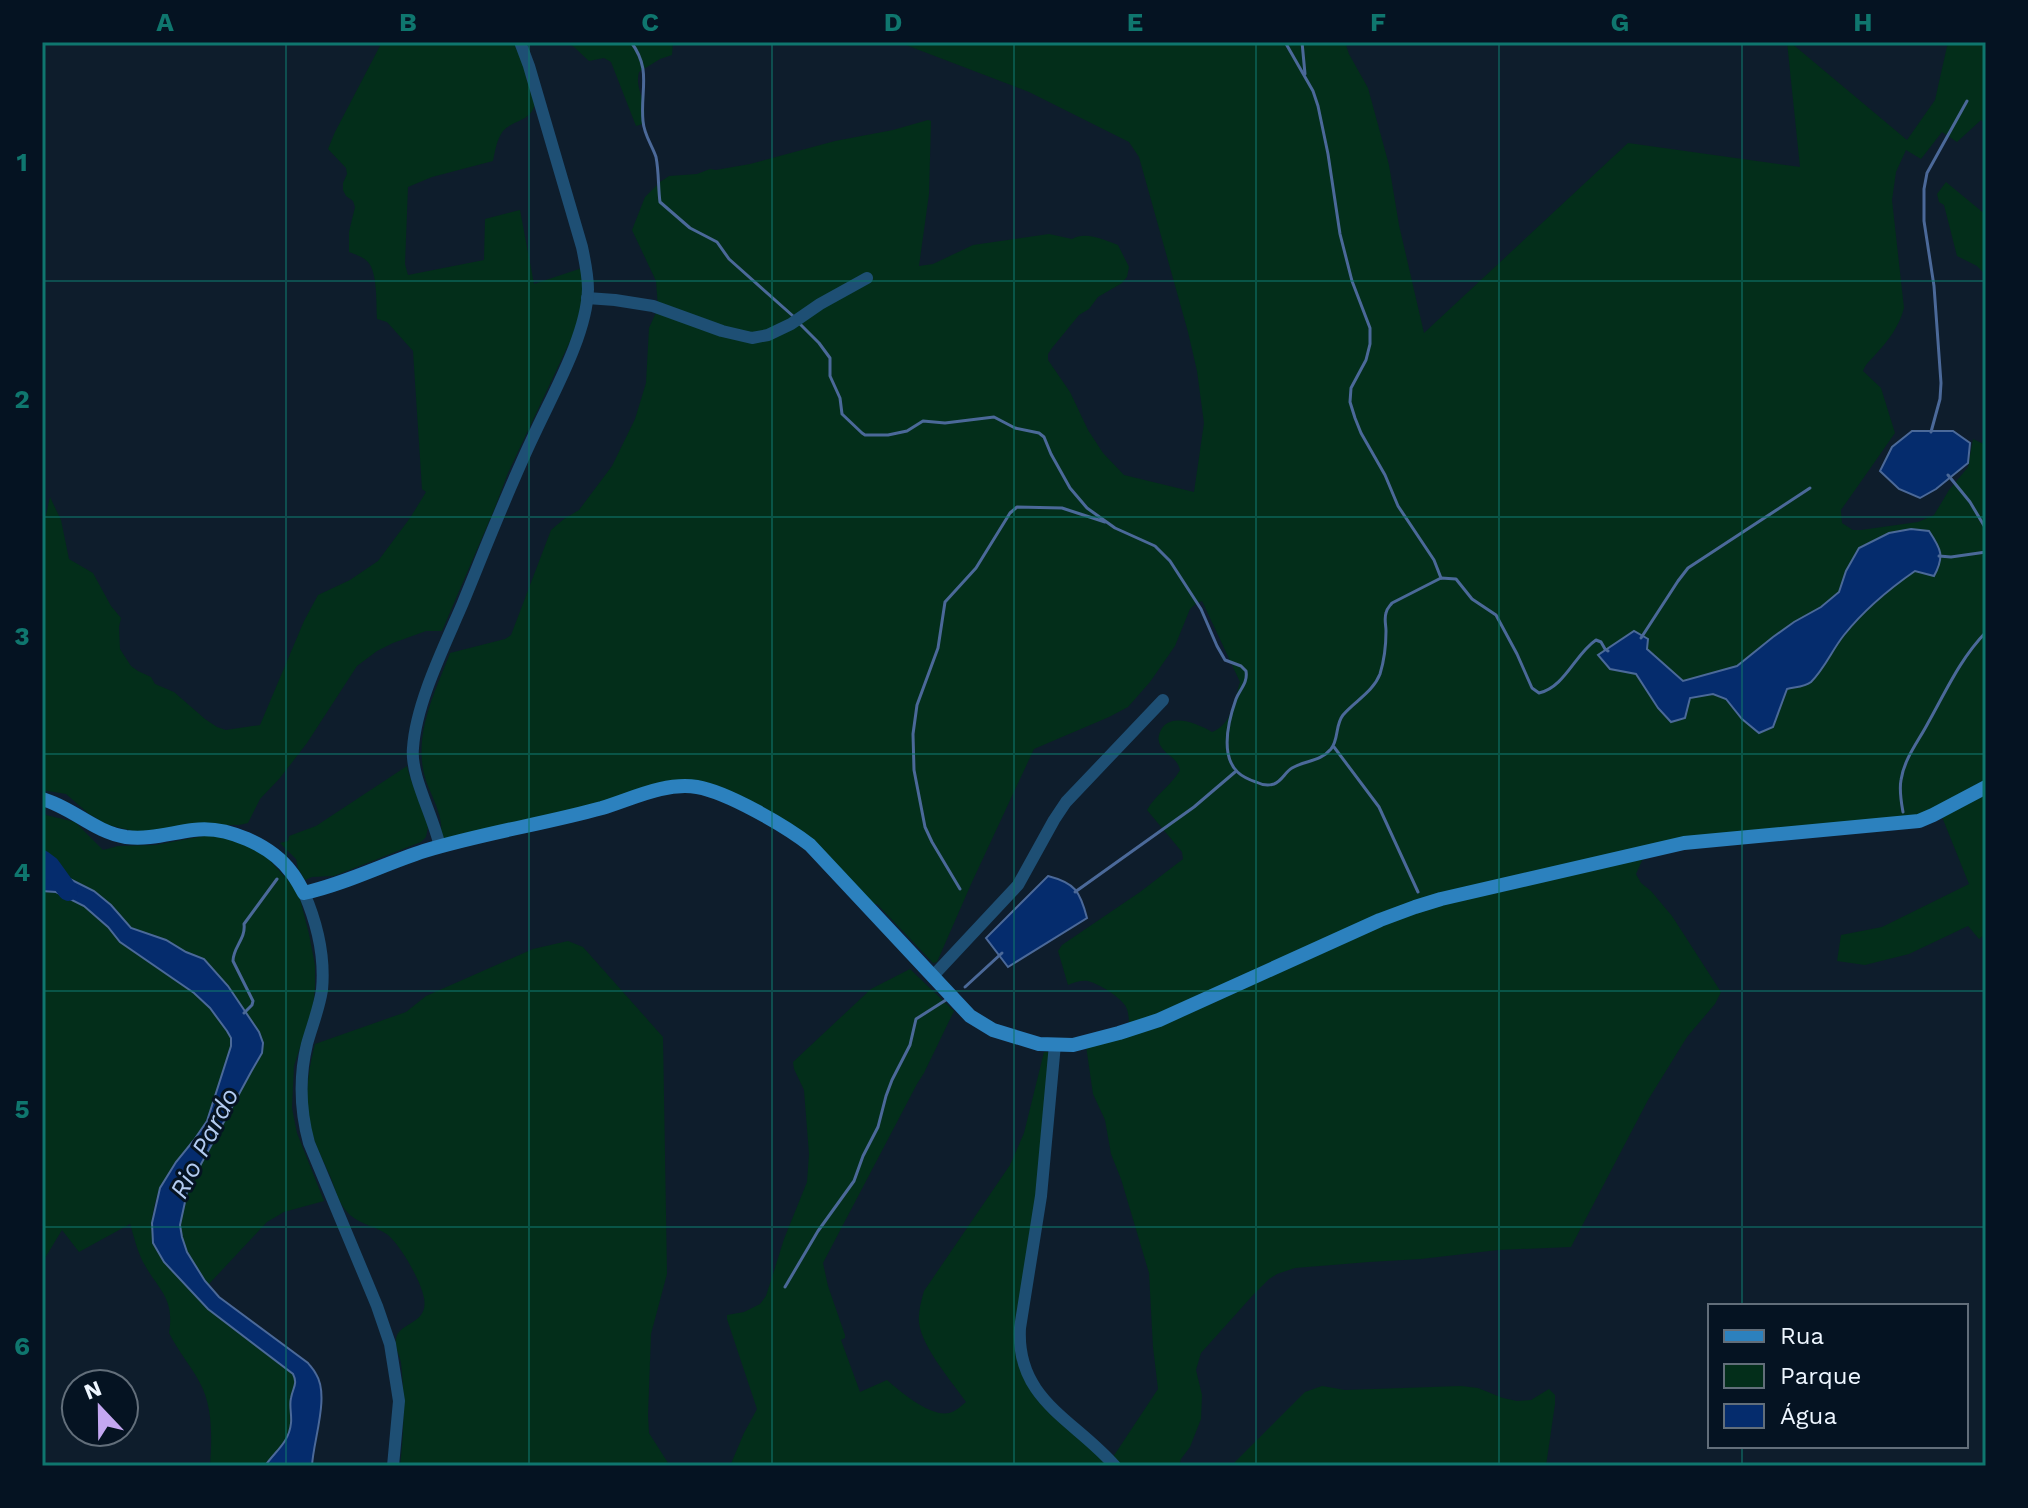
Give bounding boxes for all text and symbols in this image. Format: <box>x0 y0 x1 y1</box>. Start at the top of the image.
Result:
text: A <box>156 7 174 37</box>
text: B <box>399 7 417 37</box>
text: C <box>641 7 659 37</box>
text: D <box>884 7 902 37</box>
text: E <box>1127 7 1143 37</box>
text: F <box>1370 7 1386 37</box>
text: G <box>1611 7 1629 37</box>
text: H <box>1853 7 1873 37</box>
text: 1 <box>16 147 28 177</box>
text: 2 <box>14 384 30 414</box>
text: 3 <box>14 621 30 651</box>
text: 4 <box>14 857 31 887</box>
water label: Rio Pardo <box>163 1083 245 1203</box>
text: 5 <box>14 1094 30 1124</box>
legend <box>1708 1304 1968 1448</box>
text: Rua <box>1780 1322 1824 1350</box>
text: 6 <box>14 1331 30 1361</box>
text: Parque <box>1780 1362 1861 1390</box>
north arrow <box>60 1368 140 1448</box>
text: N <box>80 1375 105 1405</box>
text: Água <box>1780 1402 1837 1430</box>

